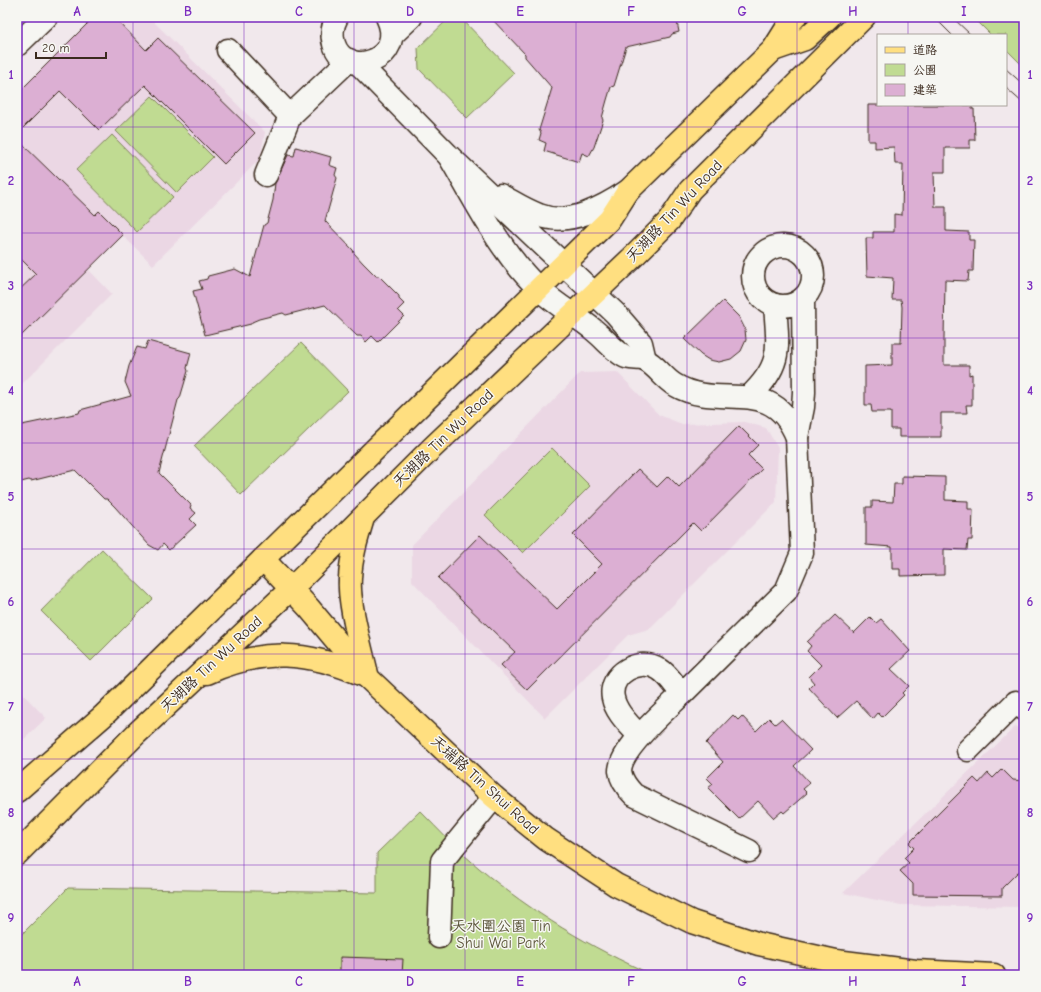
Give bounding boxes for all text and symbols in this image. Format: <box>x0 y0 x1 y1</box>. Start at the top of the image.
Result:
text: A <box>73 4 81 19</box>
text: B <box>184 4 192 19</box>
text: C <box>295 4 303 19</box>
text: D <box>406 4 414 19</box>
text: E <box>516 4 524 19</box>
text: F <box>627 4 635 19</box>
text: G <box>737 4 747 19</box>
text: H <box>848 4 858 19</box>
text: I <box>961 4 967 19</box>
scale bar <box>36 34 106 60</box>
legend <box>877 34 1007 106</box>
text: 20 m <box>42 41 70 55</box>
text: 道路 <box>913 43 937 57</box>
text: 公園 <box>913 63 937 77</box>
text: 1 <box>8 67 14 82</box>
text: 1 <box>1027 67 1033 82</box>
text: 建築 <box>913 83 937 97</box>
street label: 天湖路 Tin Wu Road <box>622 156 726 266</box>
text: 2 <box>8 173 14 188</box>
text: 2 <box>1027 173 1033 188</box>
text: 3 <box>8 278 14 293</box>
text: 3 <box>1027 278 1033 293</box>
text: 4 <box>8 383 14 398</box>
text: 4 <box>1027 383 1033 398</box>
street label: 天湖路 Tin Wu Road <box>389 385 497 491</box>
text: 5 <box>8 489 15 504</box>
text: 5 <box>1027 489 1034 504</box>
text: 6 <box>8 594 15 609</box>
text: 6 <box>1027 594 1034 609</box>
street label: 天湖路 Tin Wu Road <box>156 612 266 716</box>
text: 7 <box>8 699 14 714</box>
text: 7 <box>1027 699 1033 714</box>
street label: 天瑞路 Tin Shui Road <box>427 732 543 838</box>
text: 8 <box>8 805 14 820</box>
text: 8 <box>1027 805 1033 820</box>
text: 9 <box>8 910 15 925</box>
text: 9 <box>1027 910 1034 925</box>
park label: 天水圍公園 Tin Shui Wai Park <box>451 917 551 952</box>
text: A <box>73 974 81 989</box>
text: B <box>184 974 192 989</box>
text: C <box>295 974 303 989</box>
text: D <box>406 974 414 989</box>
text: E <box>516 974 524 989</box>
text: F <box>627 974 635 989</box>
text: G <box>737 974 747 989</box>
text: H <box>848 974 858 989</box>
text: I <box>961 974 967 989</box>

